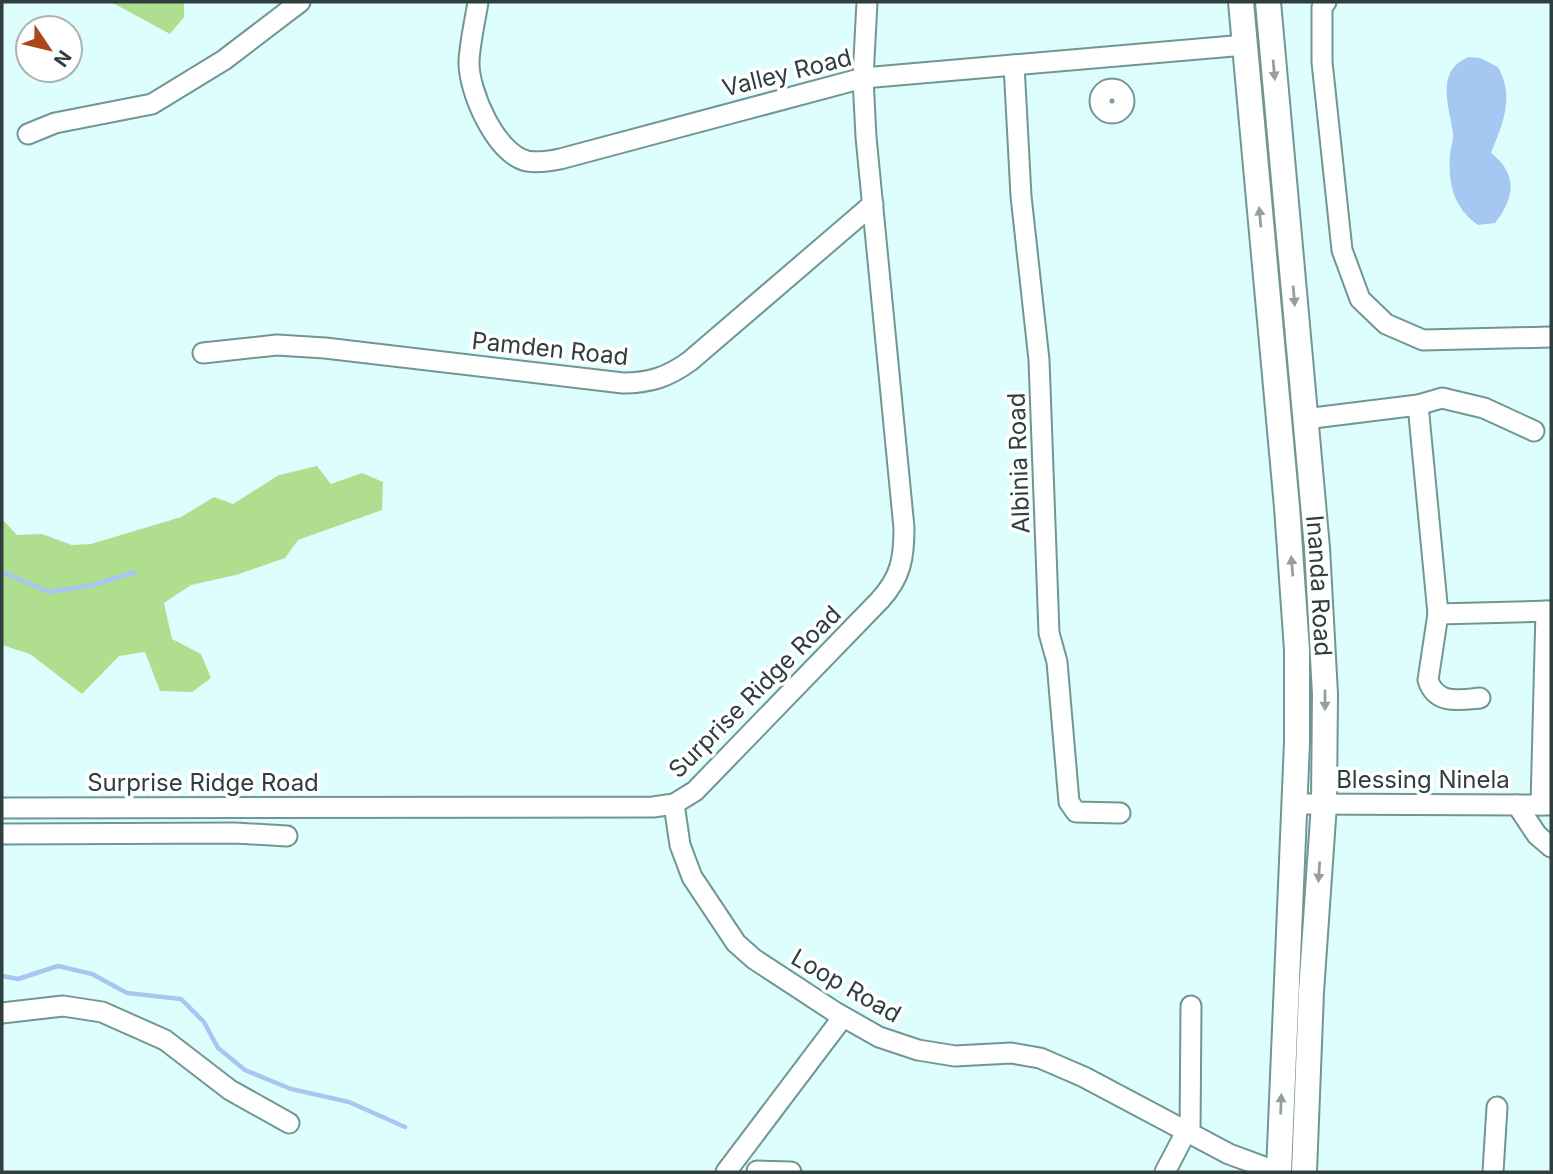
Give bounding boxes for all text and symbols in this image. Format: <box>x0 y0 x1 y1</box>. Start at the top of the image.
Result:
north arrow <box>14 14 84 84</box>
street label: Valley Road <box>719 42 854 103</box>
text: N <box>49 46 76 71</box>
one-way arrow <box>1269 59 1280 81</box>
one-way arrow <box>1254 206 1265 228</box>
one-way arrow <box>1289 286 1300 308</box>
street label: Pamden Road <box>470 326 630 371</box>
street label: Albinia Road <box>1002 392 1035 534</box>
street label: Inanda Road <box>1300 514 1338 657</box>
one-way arrow <box>1286 555 1297 577</box>
street label: Surprise Ridge Road <box>662 599 847 784</box>
one-way arrow <box>1319 689 1331 711</box>
street label: Blessing Ninela <box>1336 765 1510 794</box>
street label: Surprise Ridge Road <box>87 768 319 797</box>
one-way arrow <box>1313 861 1324 883</box>
street label: Loop Road <box>786 943 906 1029</box>
one-way arrow <box>1275 1093 1287 1115</box>

